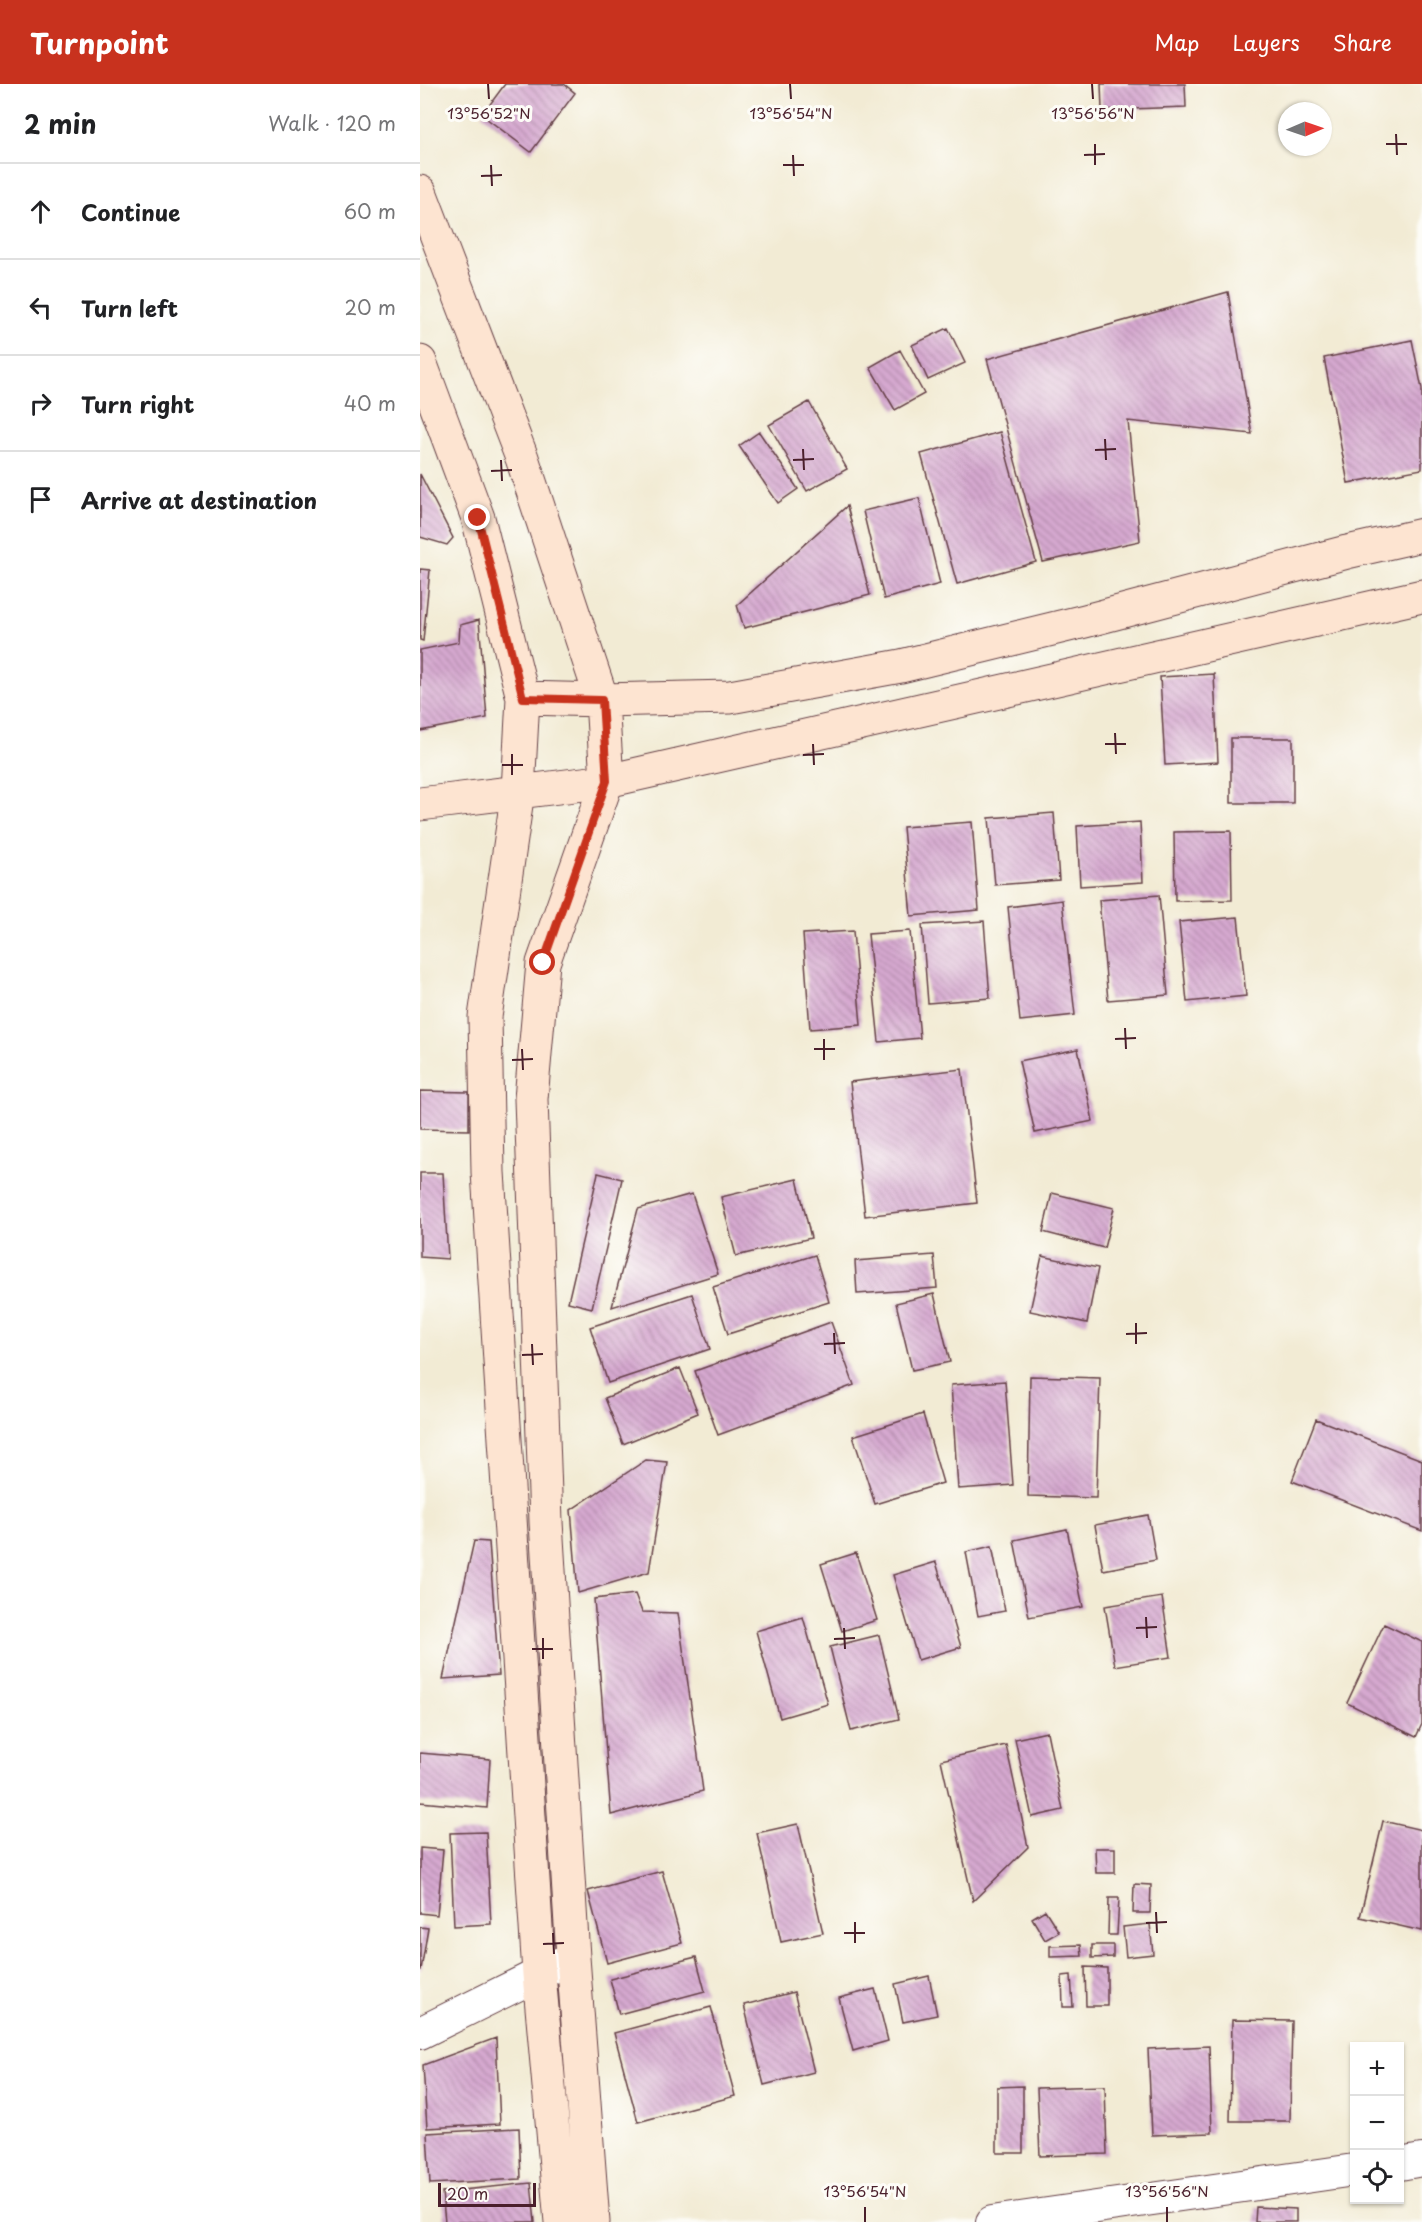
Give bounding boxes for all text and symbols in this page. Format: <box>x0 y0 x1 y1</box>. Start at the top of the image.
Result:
text: Turnpoint <box>30 21 169 64</box>
text: Map <box>1155 26 1199 58</box>
text: Layers <box>1232 26 1300 58</box>
text: Share <box>1333 26 1392 58</box>
text: 13°56'52"N <box>447 101 531 124</box>
text: 13°56'54"N <box>749 101 833 124</box>
text: 13°56'56"N <box>1051 101 1135 124</box>
north arrow <box>1278 102 1332 156</box>
text: 2 min <box>24 104 97 143</box>
text: Walk · 120 m <box>268 108 396 138</box>
icon: ahead <box>24 195 57 228</box>
text: Continue <box>81 195 180 228</box>
text: 60 m <box>344 196 396 226</box>
icon: left <box>24 291 57 324</box>
text: Turn left <box>81 291 178 324</box>
text: 20 m <box>344 292 396 322</box>
icon: right <box>24 387 57 420</box>
text: Turn right <box>81 387 194 420</box>
text: 40 m <box>344 388 396 418</box>
icon: arrive <box>24 483 57 516</box>
text: Arrive at destination <box>81 483 317 516</box>
route end <box>464 504 490 530</box>
route start <box>529 949 555 975</box>
map controls <box>1350 2042 1404 2204</box>
button: + <box>1350 2042 1404 2096</box>
button: − <box>1350 2096 1404 2150</box>
button: locate <box>1350 2150 1404 2204</box>
text: 13°56'54"N <box>823 2179 907 2202</box>
text: 13°56'56"N <box>1125 2179 1209 2202</box>
scale bar <box>438 2180 536 2208</box>
text: 20 m <box>447 2181 488 2205</box>

